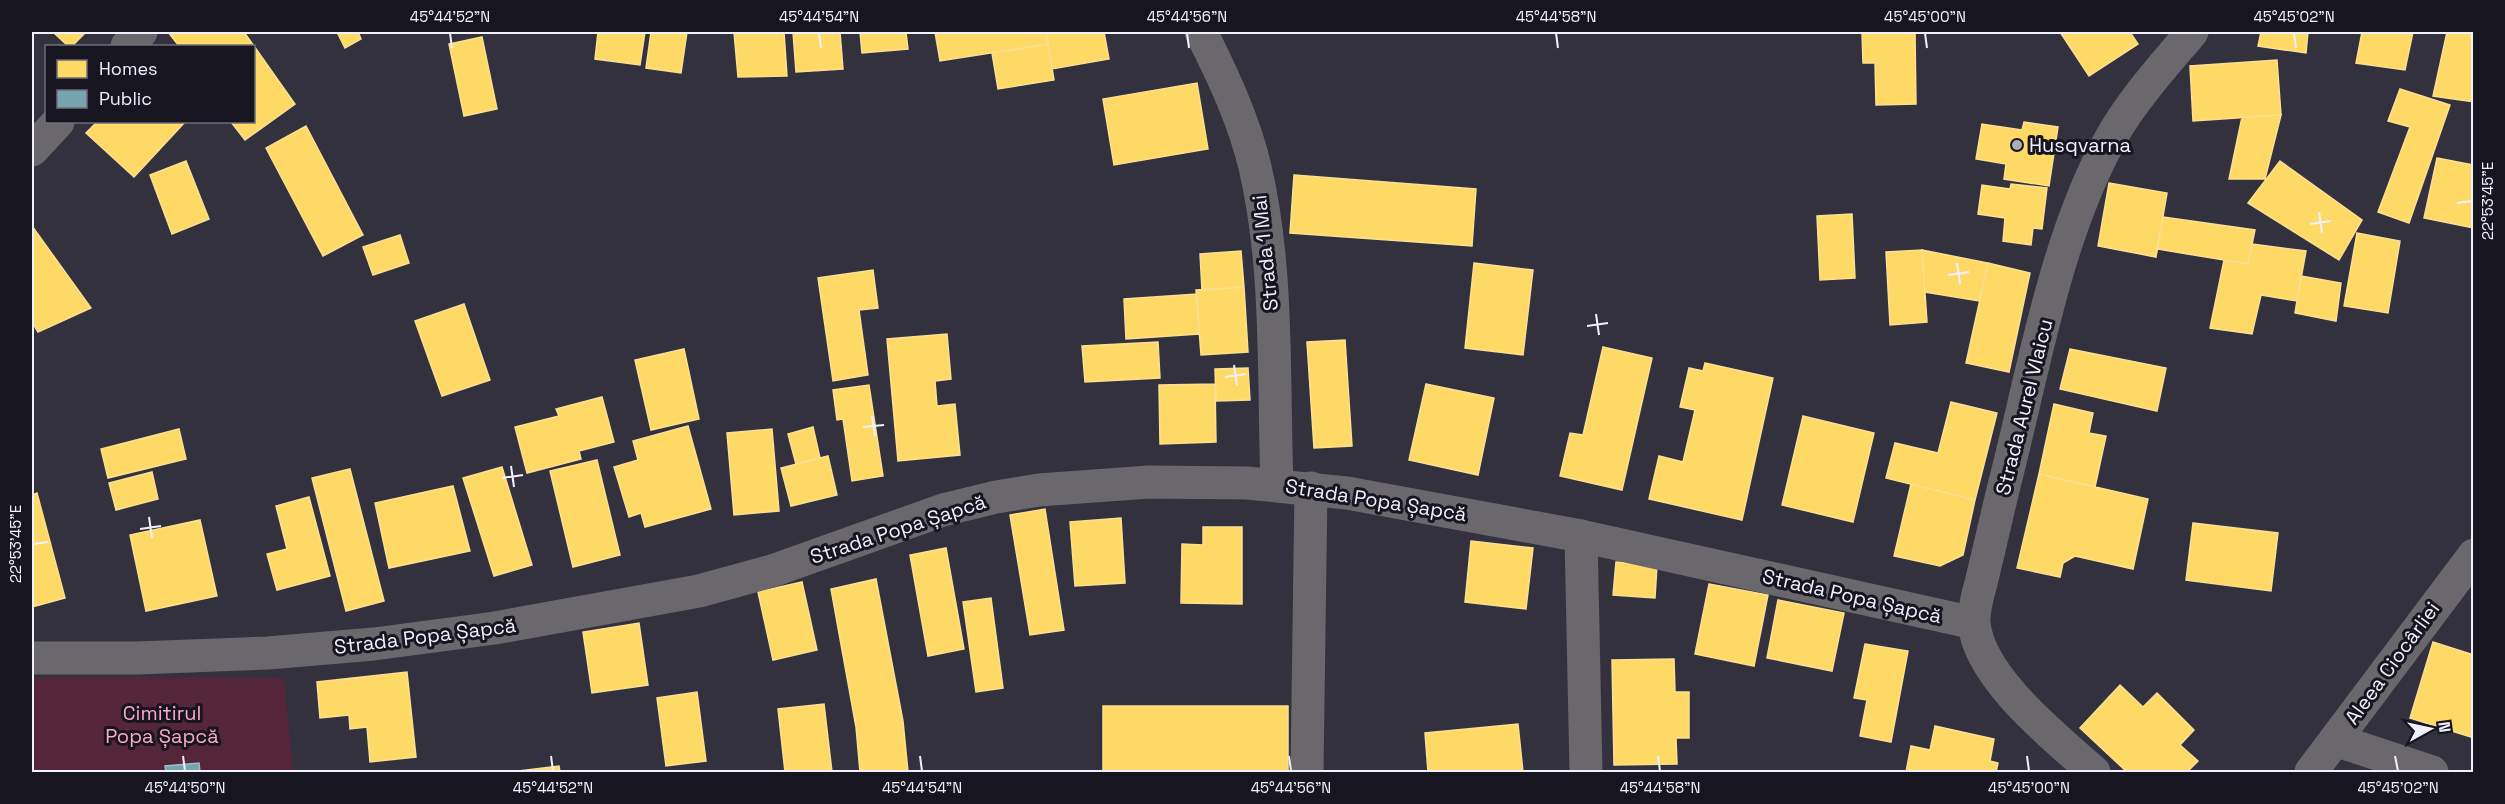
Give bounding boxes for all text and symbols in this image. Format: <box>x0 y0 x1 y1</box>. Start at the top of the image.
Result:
text: 45°44'52"N <box>410 7 490 26</box>
text: 45°44'54"N <box>779 7 859 26</box>
text: 45°44'56"N <box>1147 7 1227 26</box>
text: 45°44'58"N <box>1516 7 1596 26</box>
text: 45°45'00"N <box>1884 7 1966 26</box>
text: 45°45'02"N <box>2253 7 2335 26</box>
legend <box>45 45 255 123</box>
text: Homes <box>99 57 158 80</box>
text: Public <box>99 87 152 110</box>
place label: Husqvarna <box>2029 132 2131 158</box>
marker: Husqvarna <box>2010 138 2024 152</box>
text: 22°53'45"E <box>2478 162 2497 240</box>
street label: Strada 1 Mai <box>1246 194 1284 312</box>
street label: Strada Aurel Vlaicu <box>1990 316 2058 498</box>
street label: Strada Popa Șapcă <box>1284 473 1468 527</box>
street label: Strada Popa Șapcă <box>807 488 989 570</box>
text: 22°53'45"E <box>6 505 25 583</box>
street label: Strada Popa Șapcă <box>1760 563 1944 629</box>
street label: Aleea Ciocârliei <box>2339 597 2445 729</box>
street label: Strada Popa Șapcă <box>333 612 517 660</box>
north arrow <box>2400 699 2460 759</box>
park label: Cimitirul Popa Șapcă <box>105 700 219 749</box>
text: N <box>2433 720 2456 734</box>
text: 45°44'50"N <box>145 778 226 797</box>
text: 45°44'52"N <box>513 778 593 797</box>
text: 45°44'54"N <box>882 778 962 797</box>
text: 45°44'56"N <box>1251 778 1331 797</box>
text: 45°44'58"N <box>1620 778 1700 797</box>
text: 45°45'00"N <box>1988 778 2070 797</box>
text: 45°45'02"N <box>2357 778 2439 797</box>

